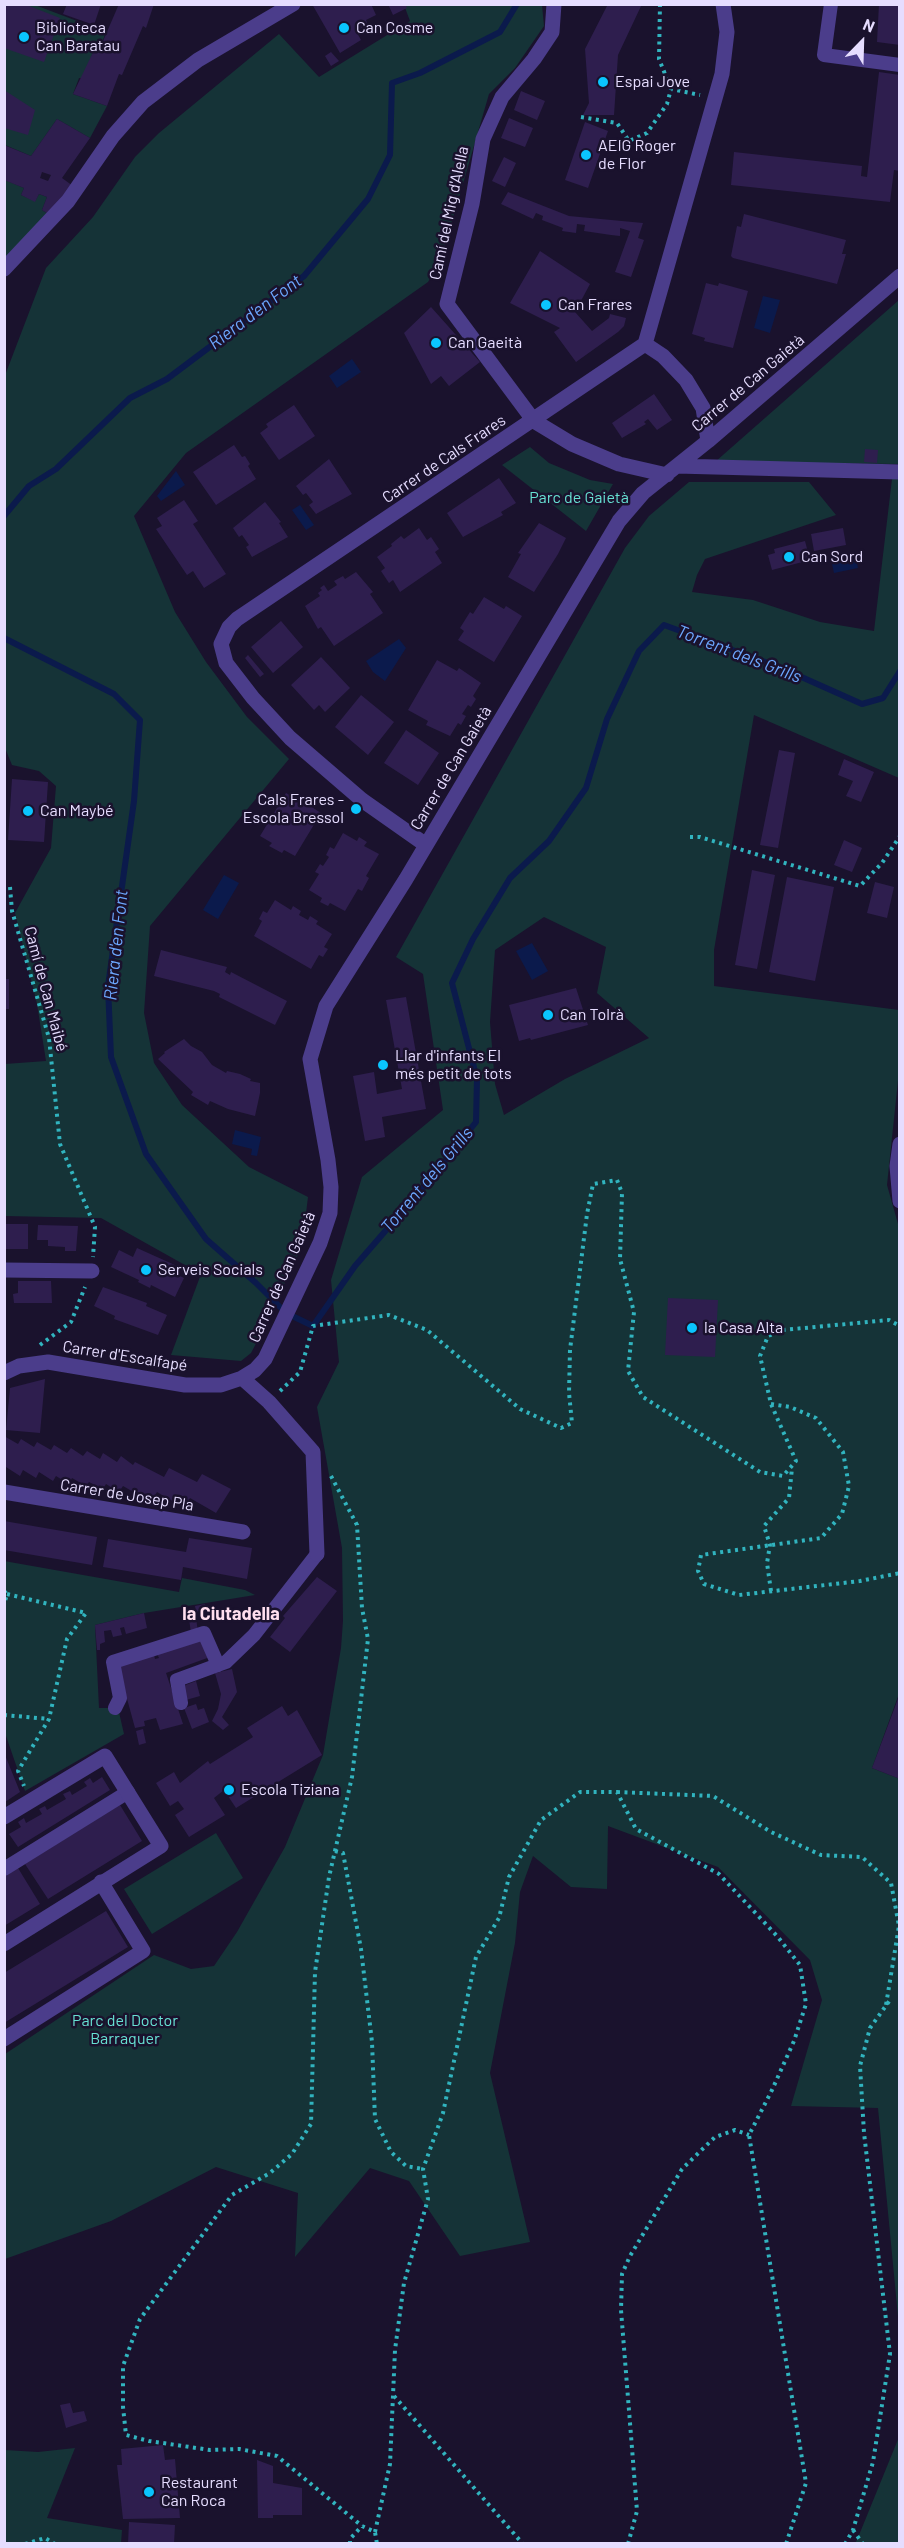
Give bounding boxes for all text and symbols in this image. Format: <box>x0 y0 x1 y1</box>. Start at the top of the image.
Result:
north arrow <box>832 12 892 72</box>
text: N <box>861 14 878 36</box>
place label: Biblioteca Can Baratau <box>36 18 120 56</box>
place label: Can Cosme <box>356 18 433 38</box>
marker: Can Cosme <box>337 21 351 35</box>
marker: Biblioteca Can Baratau <box>17 30 31 44</box>
place label: Espai Jove <box>615 72 690 92</box>
marker: Espai Jove <box>596 75 610 89</box>
place label: AEIG Roger de Flor <box>598 136 676 174</box>
street label: Camí del Mig d'Alella <box>425 144 473 282</box>
marker: AEIG Roger de Flor <box>579 148 593 162</box>
water label: Riera d'en Font <box>204 270 306 354</box>
place label: Can Frares <box>558 295 632 315</box>
marker: Can Frares <box>539 298 553 312</box>
street label: Carrer de Can Gaietà <box>688 330 808 436</box>
place label: Can Gaeità <box>448 333 522 353</box>
marker: Can Gaeità <box>429 336 443 350</box>
street label: Carrer de Cals Frares <box>379 411 509 507</box>
park label: Parc de Gaietà <box>529 488 629 508</box>
place label: Can Sord <box>801 547 863 567</box>
marker: Can Sord <box>782 550 796 564</box>
water label: Torrent dels Grills <box>673 620 805 688</box>
street label: Carrer de Can Gaietà <box>406 702 496 834</box>
place label: Cals Frares - Escola Bressol <box>243 790 344 828</box>
place label: Can Maybé <box>40 801 114 821</box>
marker: Cals Frares - Escola Bressol <box>349 802 363 816</box>
marker: Can Maybé <box>21 804 35 818</box>
water label: Riera d'en Font <box>99 889 133 1001</box>
street label: Camí de Can Maibé <box>20 924 72 1054</box>
place label: Can Tolrà <box>560 1005 624 1025</box>
marker: Can Tolrà <box>541 1008 555 1022</box>
place label: Llar d'infants El més petit de tots <box>395 1046 512 1084</box>
marker: Llar d'infants El més petit de tots <box>376 1058 390 1072</box>
water label: Torrent dels Grills <box>376 1122 478 1238</box>
street label: Carrer de Can Gaietà <box>244 1209 320 1345</box>
place label: Serveis Socials <box>158 1260 263 1280</box>
marker: Serveis Socials <box>139 1263 153 1277</box>
place label: la Casa Alta <box>704 1318 783 1338</box>
marker: la Casa Alta <box>685 1321 699 1335</box>
street label: Carrer d'Escalfapé <box>61 1337 189 1375</box>
street label: Carrer de Josep Pla <box>59 1475 195 1515</box>
district label: la Ciutadella <box>182 1603 280 1625</box>
place label: Escola Tiziana <box>241 1780 340 1800</box>
marker: Escola Tiziana <box>222 1783 236 1797</box>
park label: Parc del Doctor Barraquer <box>72 2011 178 2049</box>
place label: Restaurant Can Roca <box>161 2473 238 2511</box>
marker: Restaurant Can Roca <box>142 2485 156 2499</box>

